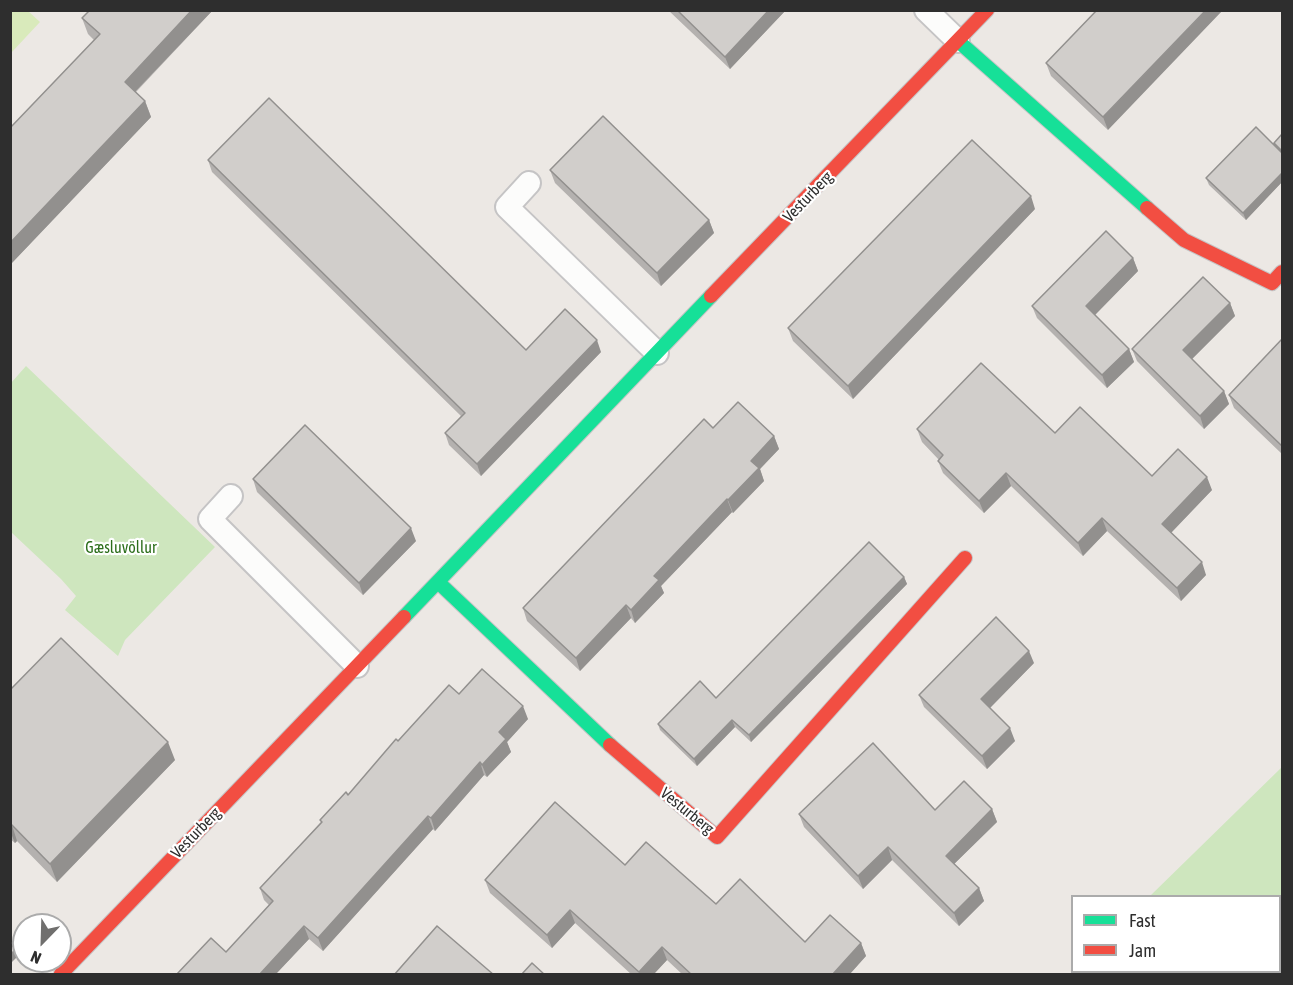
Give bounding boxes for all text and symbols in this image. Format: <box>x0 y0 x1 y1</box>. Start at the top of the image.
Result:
street label: Vesturberg <box>779 168 837 226</box>
park label: Gæsluvöllur <box>85 538 157 558</box>
street label: Vesturberg <box>656 784 718 838</box>
street label: Vesturberg <box>167 804 225 862</box>
legend <box>1071 895 1281 973</box>
text: Fast <box>1129 910 1156 931</box>
north arrow <box>12 913 72 973</box>
text: Jam <box>1129 940 1156 961</box>
text: N <box>28 948 44 968</box>

